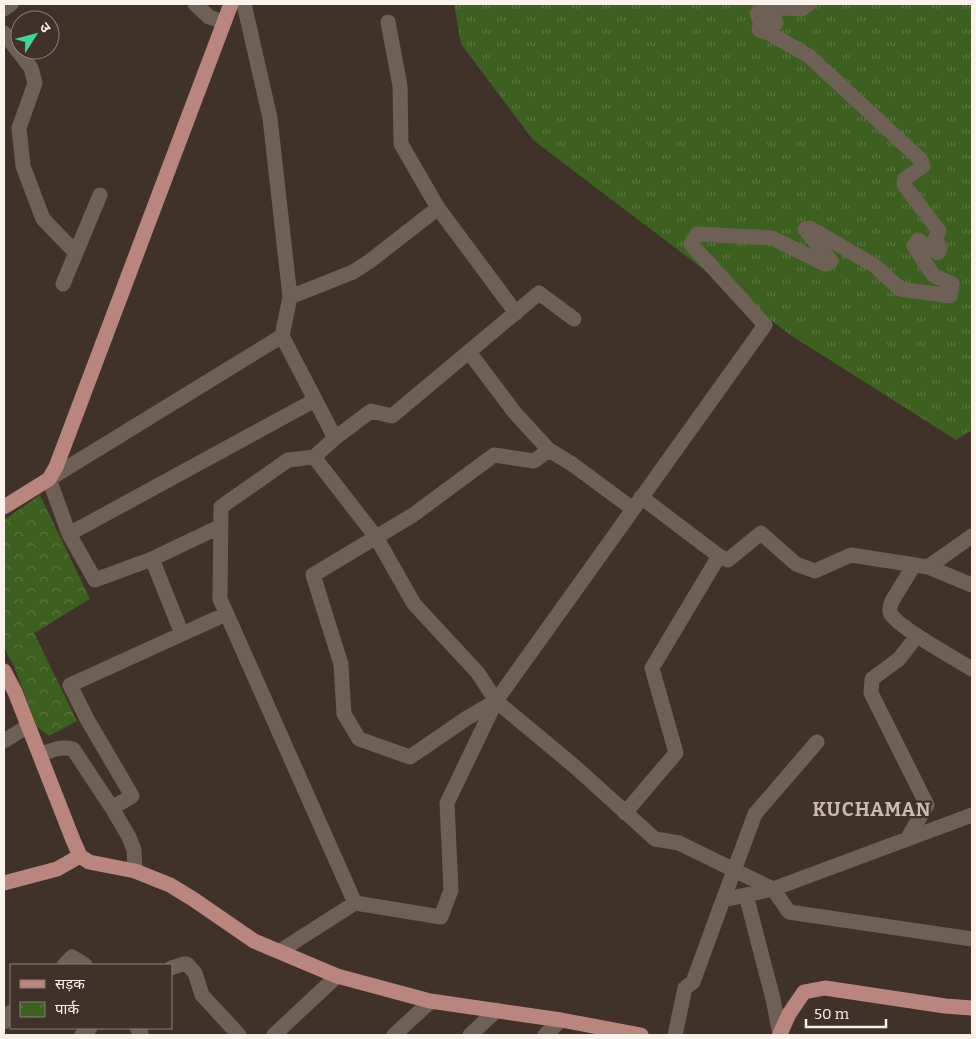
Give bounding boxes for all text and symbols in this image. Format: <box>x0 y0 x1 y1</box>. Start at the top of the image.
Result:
north arrow <box>10 10 60 60</box>
text: उ <box>36 19 55 37</box>
district label: KUCHAMAN <box>813 798 931 821</box>
legend <box>10 964 172 1029</box>
text: सड़क <box>55 975 85 993</box>
scale bar <box>806 996 886 1028</box>
text: पार्क <box>55 1000 79 1018</box>
text: 50 m <box>814 1005 850 1023</box>

